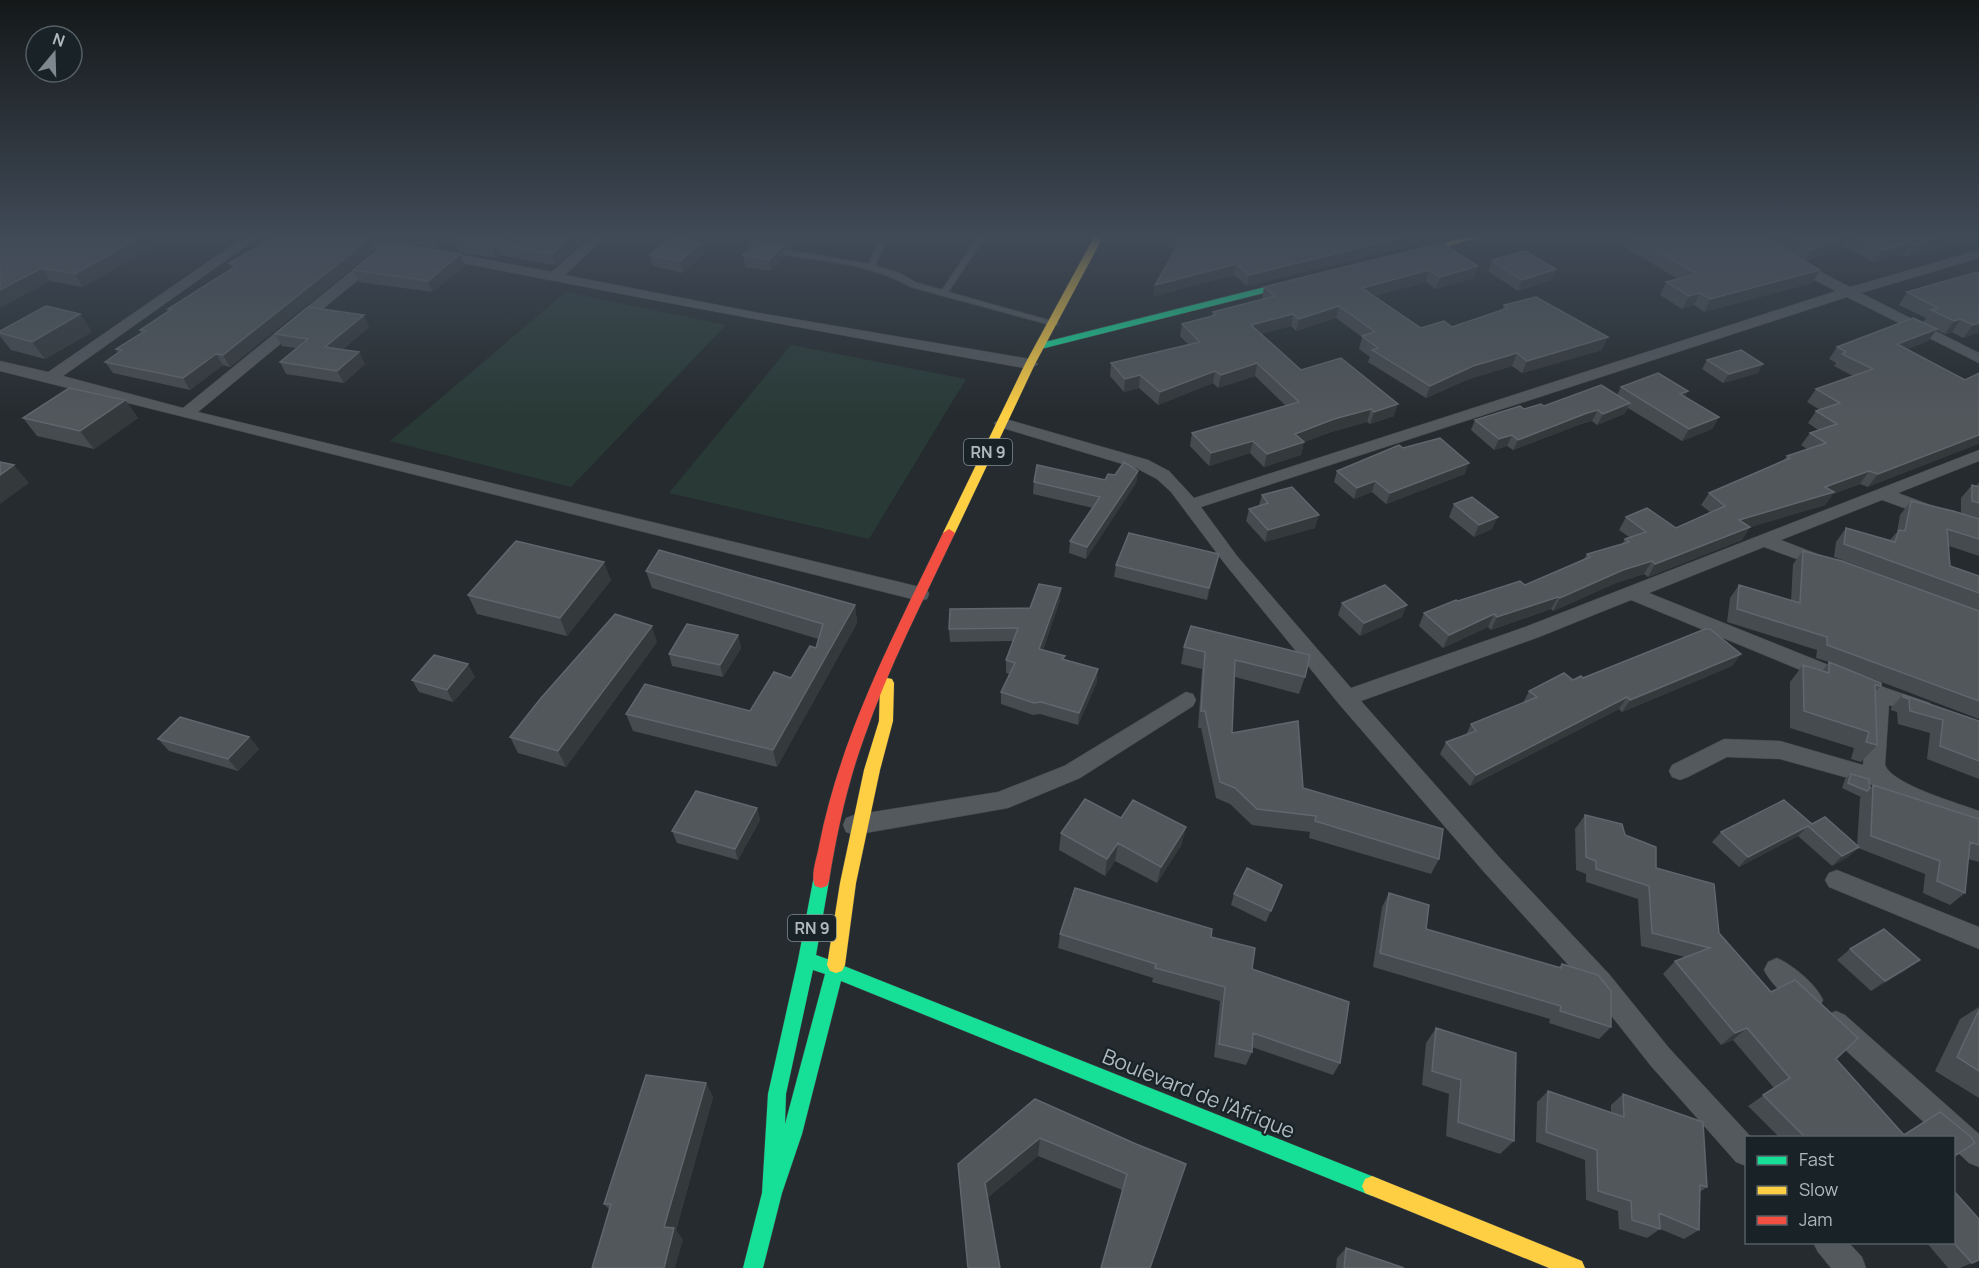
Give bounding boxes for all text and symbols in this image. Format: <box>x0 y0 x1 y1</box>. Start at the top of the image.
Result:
north arrow <box>24 24 84 84</box>
text: N <box>50 28 68 52</box>
road number: RN 9 <box>964 439 1012 465</box>
road number: RN 9 <box>788 915 836 941</box>
street label: Boulevard de l'Afrique <box>1099 1042 1299 1144</box>
legend <box>1745 1136 1955 1244</box>
text: Fast <box>1799 1147 1834 1171</box>
text: Slow <box>1799 1177 1839 1201</box>
text: Jam <box>1799 1207 1833 1231</box>

